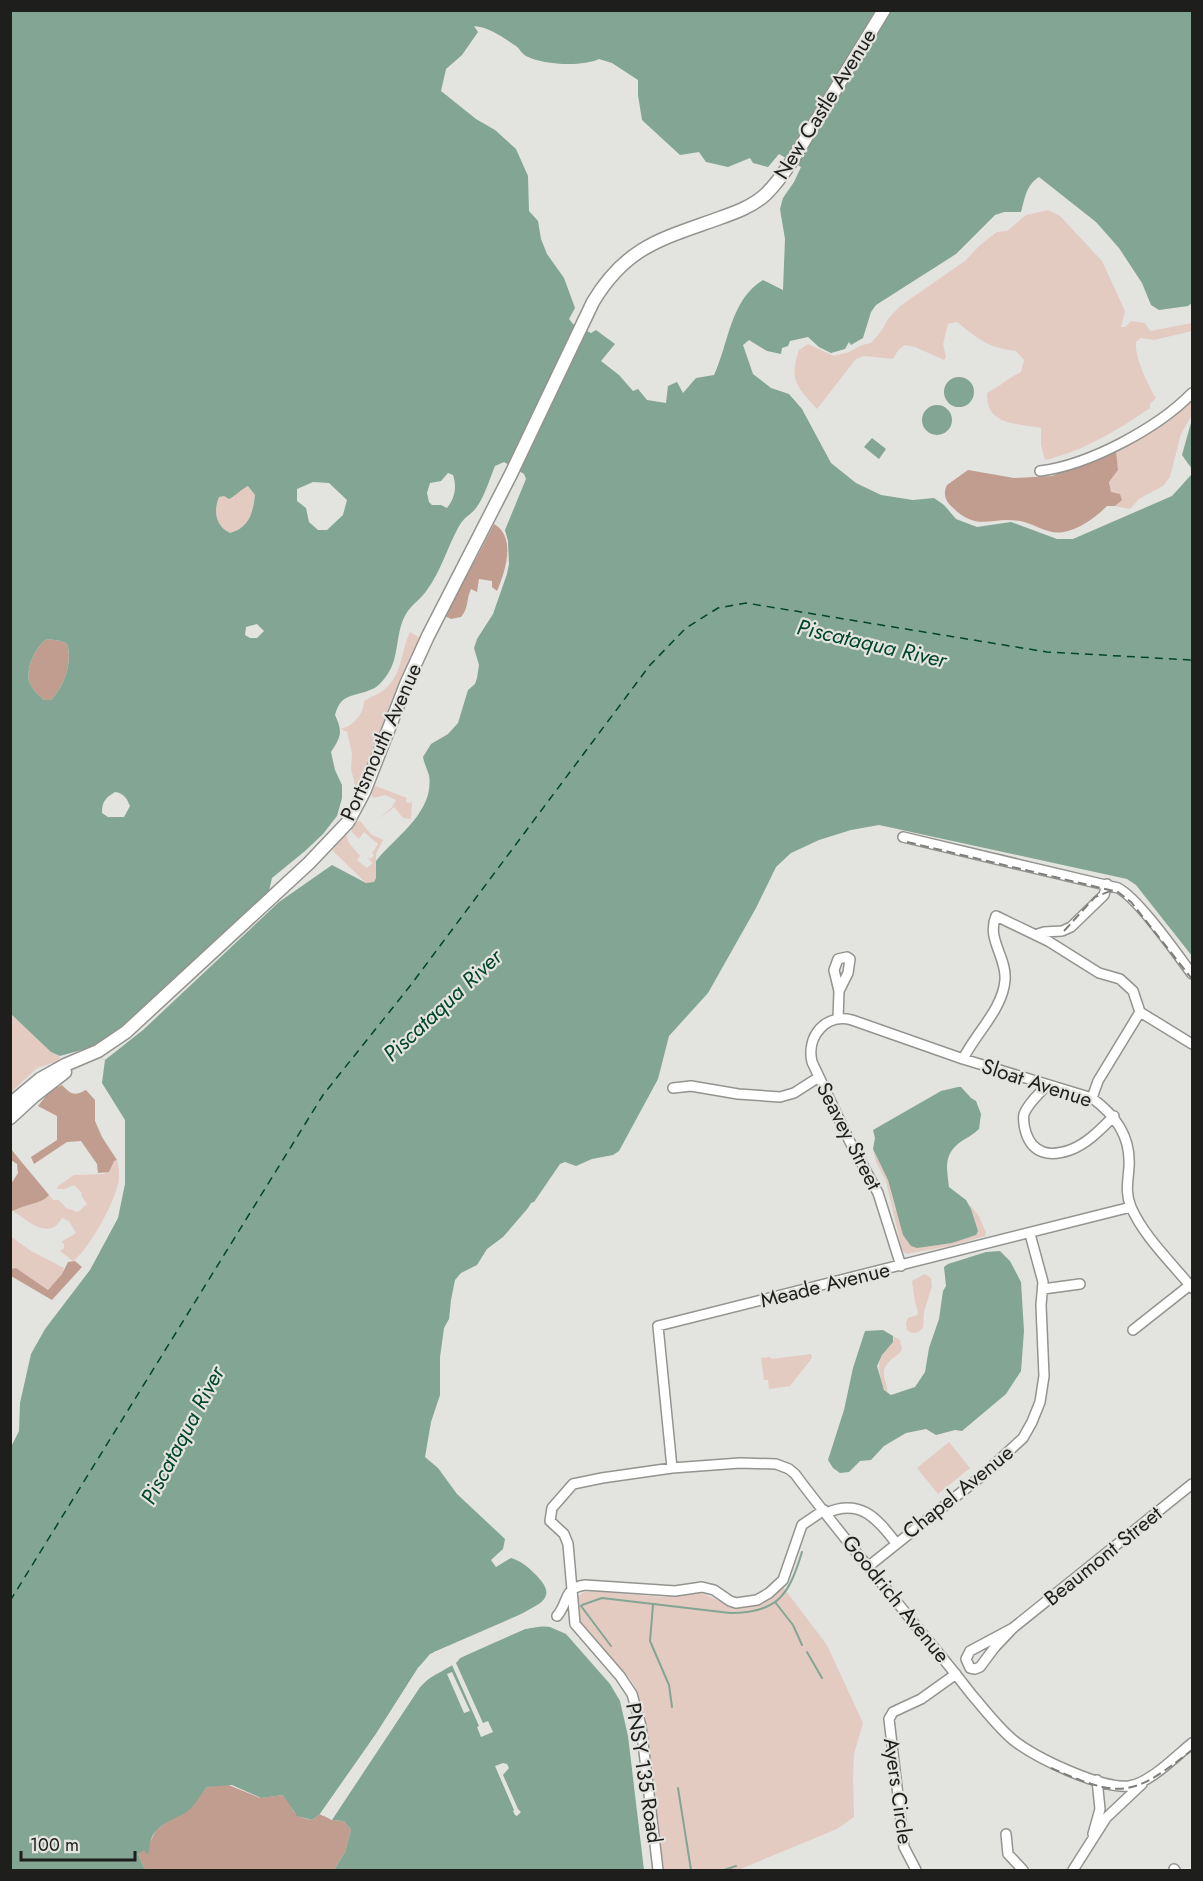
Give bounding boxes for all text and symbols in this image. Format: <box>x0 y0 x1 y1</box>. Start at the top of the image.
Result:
street label: New Castle Avenue <box>767 23 884 185</box>
water label: Piscataqua River <box>794 610 952 676</box>
street label: Portsmouth Avenue <box>333 658 429 826</box>
water label: Piscataqua River <box>375 940 510 1069</box>
street label: Sloat Avenue <box>978 1051 1096 1115</box>
street label: Seavey Street <box>809 1077 889 1195</box>
street label: Meade Avenue <box>757 1254 893 1316</box>
water label: Piscataqua River <box>132 1359 233 1510</box>
street label: Chapel Avenue <box>896 1438 1020 1546</box>
street label: Beaumont Street <box>1038 1499 1168 1613</box>
street label: Goodrich Avenue <box>835 1529 957 1669</box>
street label: PNSY 135 Road <box>618 1701 670 1845</box>
street label: Ayers Circle <box>876 1736 920 1846</box>
scale bar <box>21 1824 135 1862</box>
text: 100 m <box>30 1832 79 1858</box>

